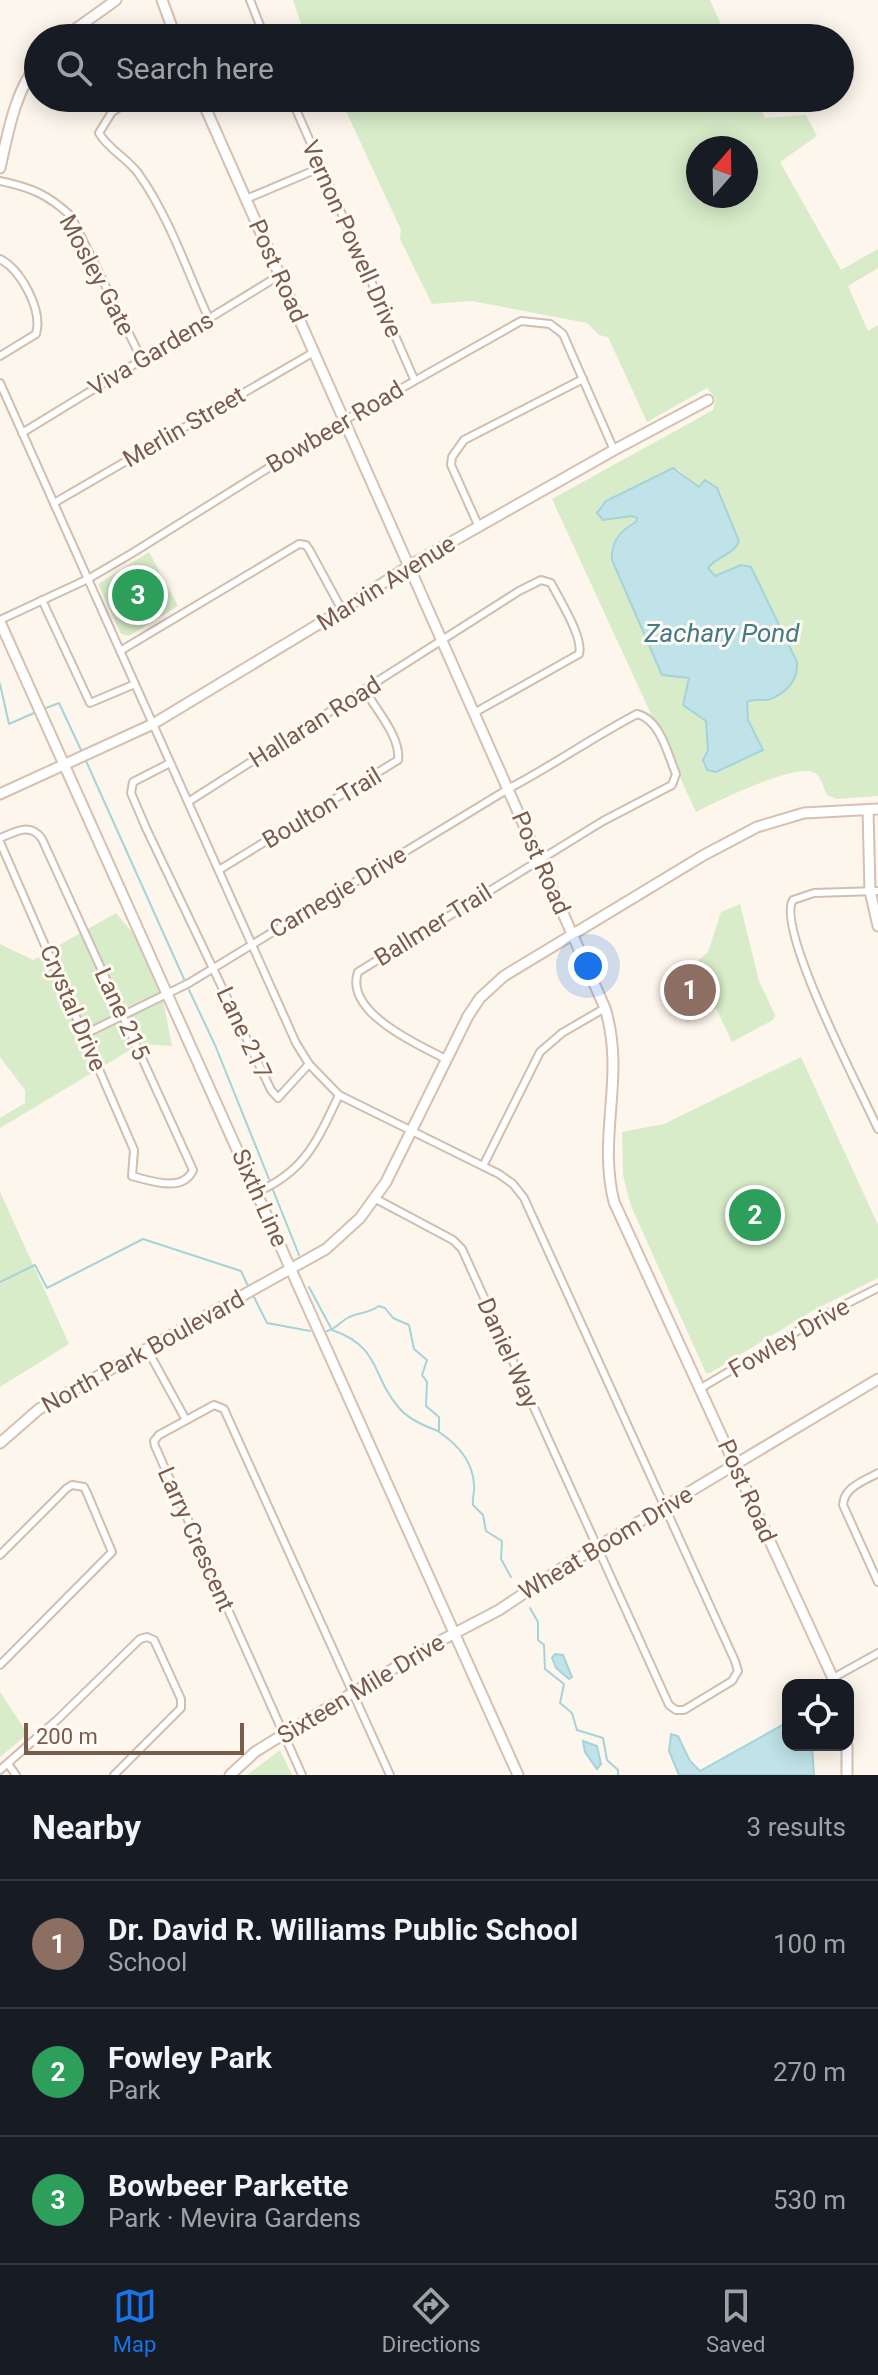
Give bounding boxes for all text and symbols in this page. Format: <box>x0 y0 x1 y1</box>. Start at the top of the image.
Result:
search box <box>24 24 854 112</box>
icon: search <box>52 46 96 90</box>
text: Search here <box>116 51 274 86</box>
street label: Vernon Powell Drive <box>296 136 408 342</box>
north arrow <box>686 136 758 208</box>
street label: Mosley Gate <box>53 210 141 340</box>
street label: Post Road <box>243 215 313 327</box>
street label: Viva Gardens <box>83 306 219 402</box>
street label: Bowbeer Road <box>261 375 409 479</box>
street label: Merlin Street <box>118 381 250 473</box>
street label: Marvin Avenue <box>312 529 460 637</box>
pin: 3 <box>112 565 164 625</box>
water label: Zachary Pond <box>643 618 800 648</box>
street label: Hallaran Road <box>244 670 386 774</box>
street label: Boulton Trail <box>258 762 386 854</box>
street label: Post Road <box>506 807 576 919</box>
street label: Carnegie Drive <box>264 840 412 944</box>
street label: Ballmer Trail <box>369 878 497 972</box>
street label: Crystal Drive <box>34 941 112 1075</box>
your location <box>568 946 608 986</box>
pin: 1 <box>664 960 716 1020</box>
street label: Lane 215 <box>89 963 155 1065</box>
street label: Lane 217 <box>211 982 277 1084</box>
street label: Sixth Line <box>226 1145 294 1251</box>
pin: 2 <box>729 1185 781 1245</box>
street label: North Park Boulevard <box>37 1285 249 1419</box>
street label: Fowley Drive <box>724 1292 854 1384</box>
street label: Daniel Way <box>471 1294 545 1413</box>
street label: Post Road <box>712 1435 782 1547</box>
street label: Larry Crescent <box>152 1463 240 1616</box>
street label: Wheat Boom Drive <box>514 1480 698 1606</box>
street label: Sixteen Mile Drive <box>272 1628 450 1750</box>
map controls <box>782 1679 854 1751</box>
button: locate <box>782 1679 854 1751</box>
scale bar <box>24 1719 244 1755</box>
text: 200 m <box>36 1724 98 1749</box>
text: Nearby <box>32 1807 141 1847</box>
text: 3 results <box>747 1812 846 1842</box>
text: Dr. David R. Williams Public School <box>108 1912 578 1947</box>
text: 1 <box>51 1929 65 1959</box>
text: 100 m <box>773 1929 846 1959</box>
text: School <box>108 1947 187 1977</box>
text: Fowley Park <box>108 2040 272 2075</box>
text: 2 <box>51 2057 65 2087</box>
text: 270 m <box>773 2057 846 2087</box>
text: Park <box>108 2075 160 2105</box>
text: Bowbeer Parkette <box>108 2168 348 2203</box>
text: 3 <box>51 2185 65 2215</box>
text: 530 m <box>773 2185 846 2215</box>
text: Park · Mevira Gardens <box>108 2203 361 2233</box>
tab: Map <box>113 2284 157 2357</box>
tab: Directions <box>382 2284 481 2357</box>
tab: Saved <box>706 2284 765 2357</box>

